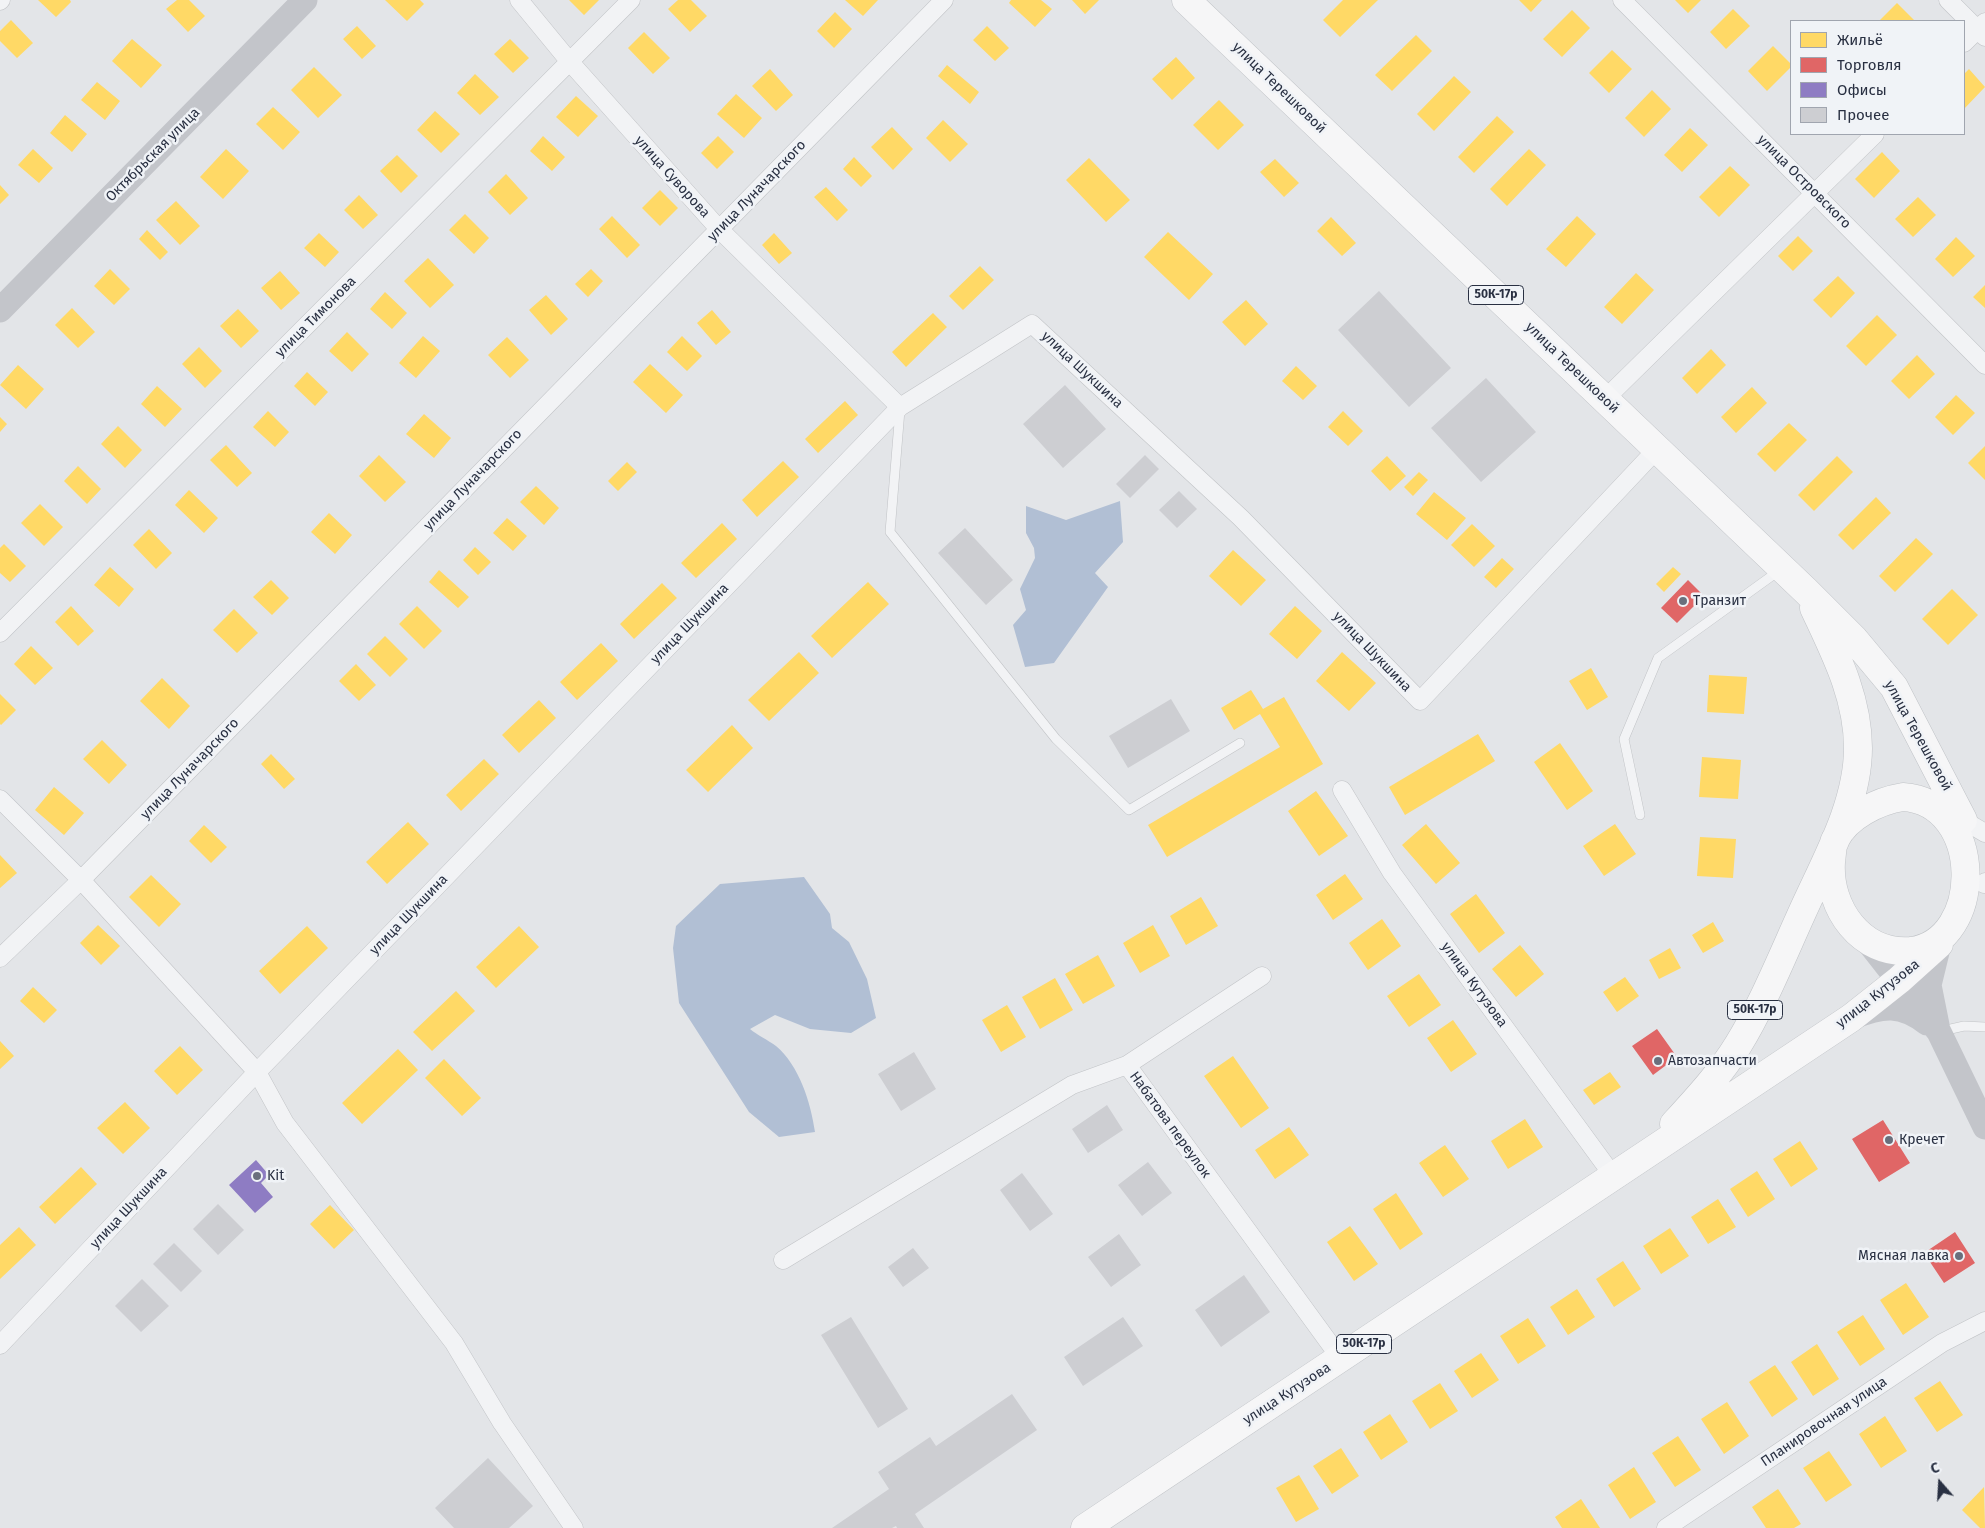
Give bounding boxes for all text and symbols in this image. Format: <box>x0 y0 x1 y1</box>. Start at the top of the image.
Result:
legend <box>1790 20 1965 135</box>
text: Жильё <box>1837 31 1883 49</box>
street label: улица Терешковой <box>1229 39 1329 137</box>
text: Торговля <box>1837 56 1902 74</box>
text: Офисы <box>1837 81 1887 99</box>
street label: Октябрьская улица <box>102 104 204 206</box>
text: Прочее <box>1837 106 1889 124</box>
street label: улица Островского <box>1754 132 1854 232</box>
street label: улица Суворова <box>631 133 713 221</box>
street label: улица Луначарского <box>704 137 810 245</box>
street label: улица Тимонова <box>272 273 360 361</box>
road number: 50К-17р <box>1468 286 1524 304</box>
street label: улица Терешковой <box>1522 319 1622 417</box>
street label: улица Шукшина <box>1038 328 1126 412</box>
street label: улица Луначарского <box>420 426 526 534</box>
street label: улица Шукшина <box>647 580 733 668</box>
place label: Транзит <box>1693 593 1746 609</box>
marker: Транзит <box>1677 595 1689 607</box>
street label: улица Шукшина <box>1329 608 1415 696</box>
street label: улица Терешковой <box>1881 678 1955 794</box>
street label: улица Луначарского <box>137 715 243 823</box>
street label: улица Шукшина <box>366 871 452 959</box>
street label: улица Кутузова <box>1437 939 1511 1031</box>
street label: улица Кутузова <box>1833 956 1923 1032</box>
road number: 50К-17р <box>1728 1000 1782 1020</box>
place label: Автозапчасти <box>1668 1053 1757 1069</box>
marker: Автозапчасти <box>1652 1055 1664 1067</box>
street label: Набатова переулок <box>1126 1068 1214 1182</box>
place label: Кречет <box>1899 1132 1945 1148</box>
marker: Кречет <box>1883 1134 1895 1146</box>
street label: улица Шукшина <box>87 1164 171 1252</box>
place label: Kit <box>267 1168 284 1184</box>
marker: Kit <box>251 1170 263 1182</box>
place label: Мясная лавка <box>1858 1248 1949 1264</box>
marker: Мясная лавка <box>1953 1250 1965 1262</box>
road number: 50К-17р <box>1336 1335 1392 1354</box>
street label: улица Кутузова <box>1240 1359 1334 1429</box>
street label: Планировочная улица <box>1758 1374 1890 1470</box>
north arrow <box>1915 1458 1965 1508</box>
text: С <box>1928 1459 1942 1478</box>

